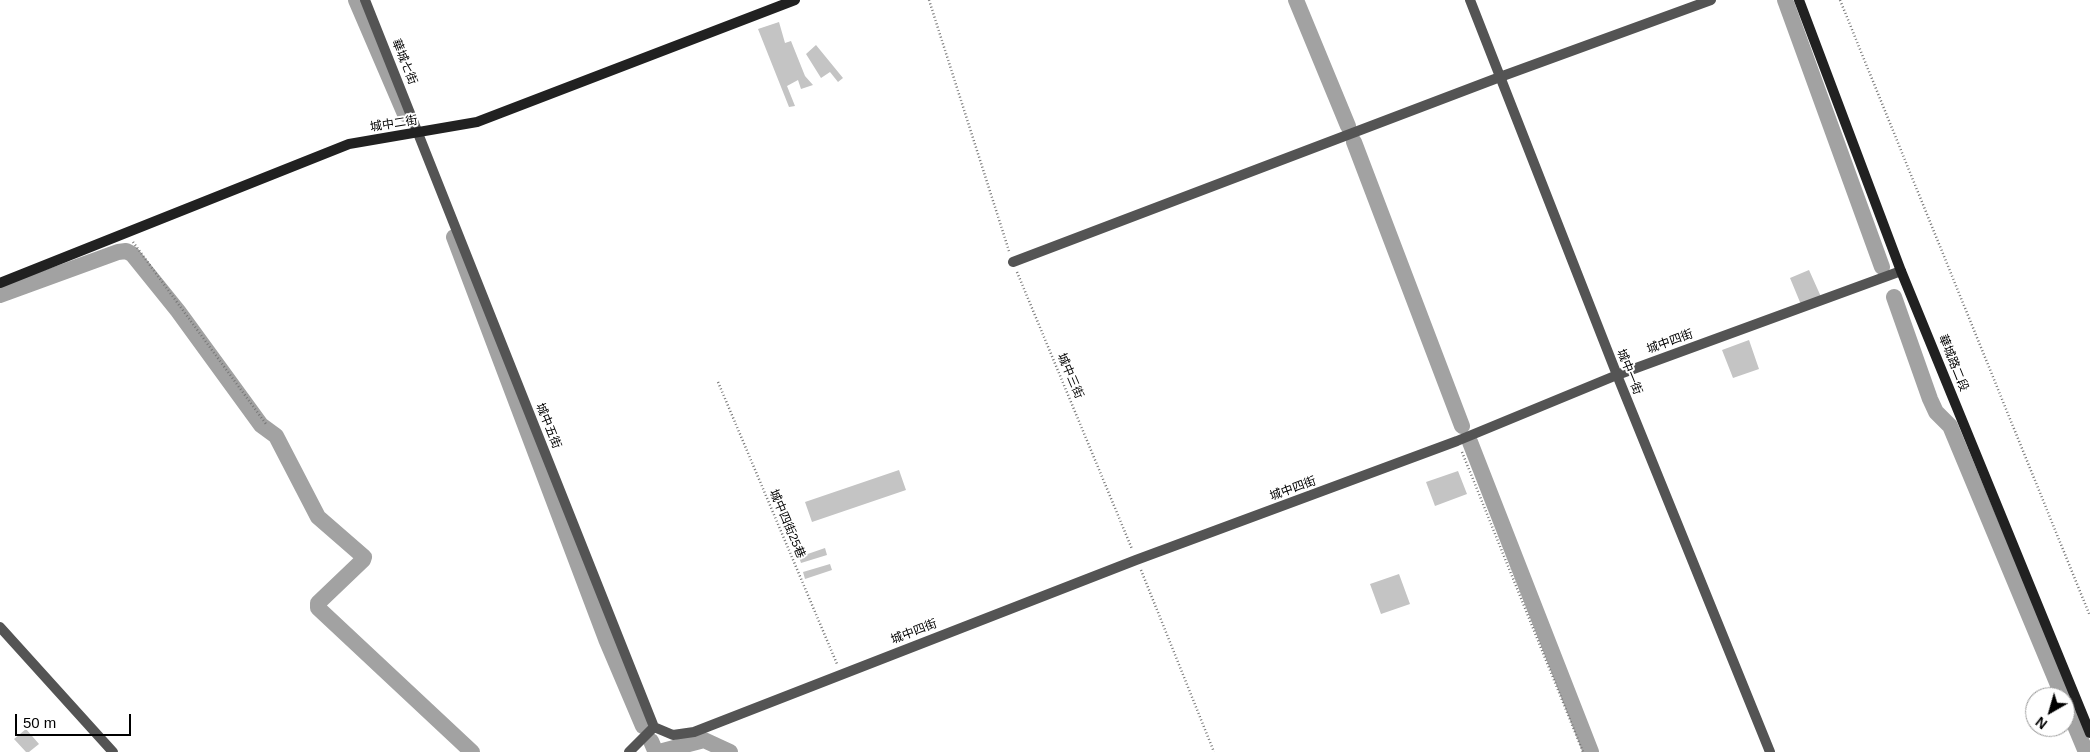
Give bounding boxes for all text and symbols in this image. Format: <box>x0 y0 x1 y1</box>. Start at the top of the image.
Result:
street label: 華城七街 <box>388 37 420 87</box>
street label: 城中二街 <box>369 113 419 135</box>
street label: 城中四街 <box>1645 327 1695 357</box>
street label: 華城路二段 <box>1935 332 1971 394</box>
street label: 城中一街 <box>1613 347 1645 397</box>
street label: 城中三街 <box>1054 351 1086 401</box>
street label: 城中五街 <box>532 401 564 451</box>
street label: 城中四街 <box>1268 474 1318 504</box>
street label: 城中四街25巷 <box>766 487 808 561</box>
street label: 城中四街 <box>889 617 939 647</box>
north arrow <box>2025 687 2075 737</box>
scale bar <box>18 704 134 736</box>
text: 50 m <box>23 714 56 731</box>
text: N <box>2032 714 2050 732</box>

